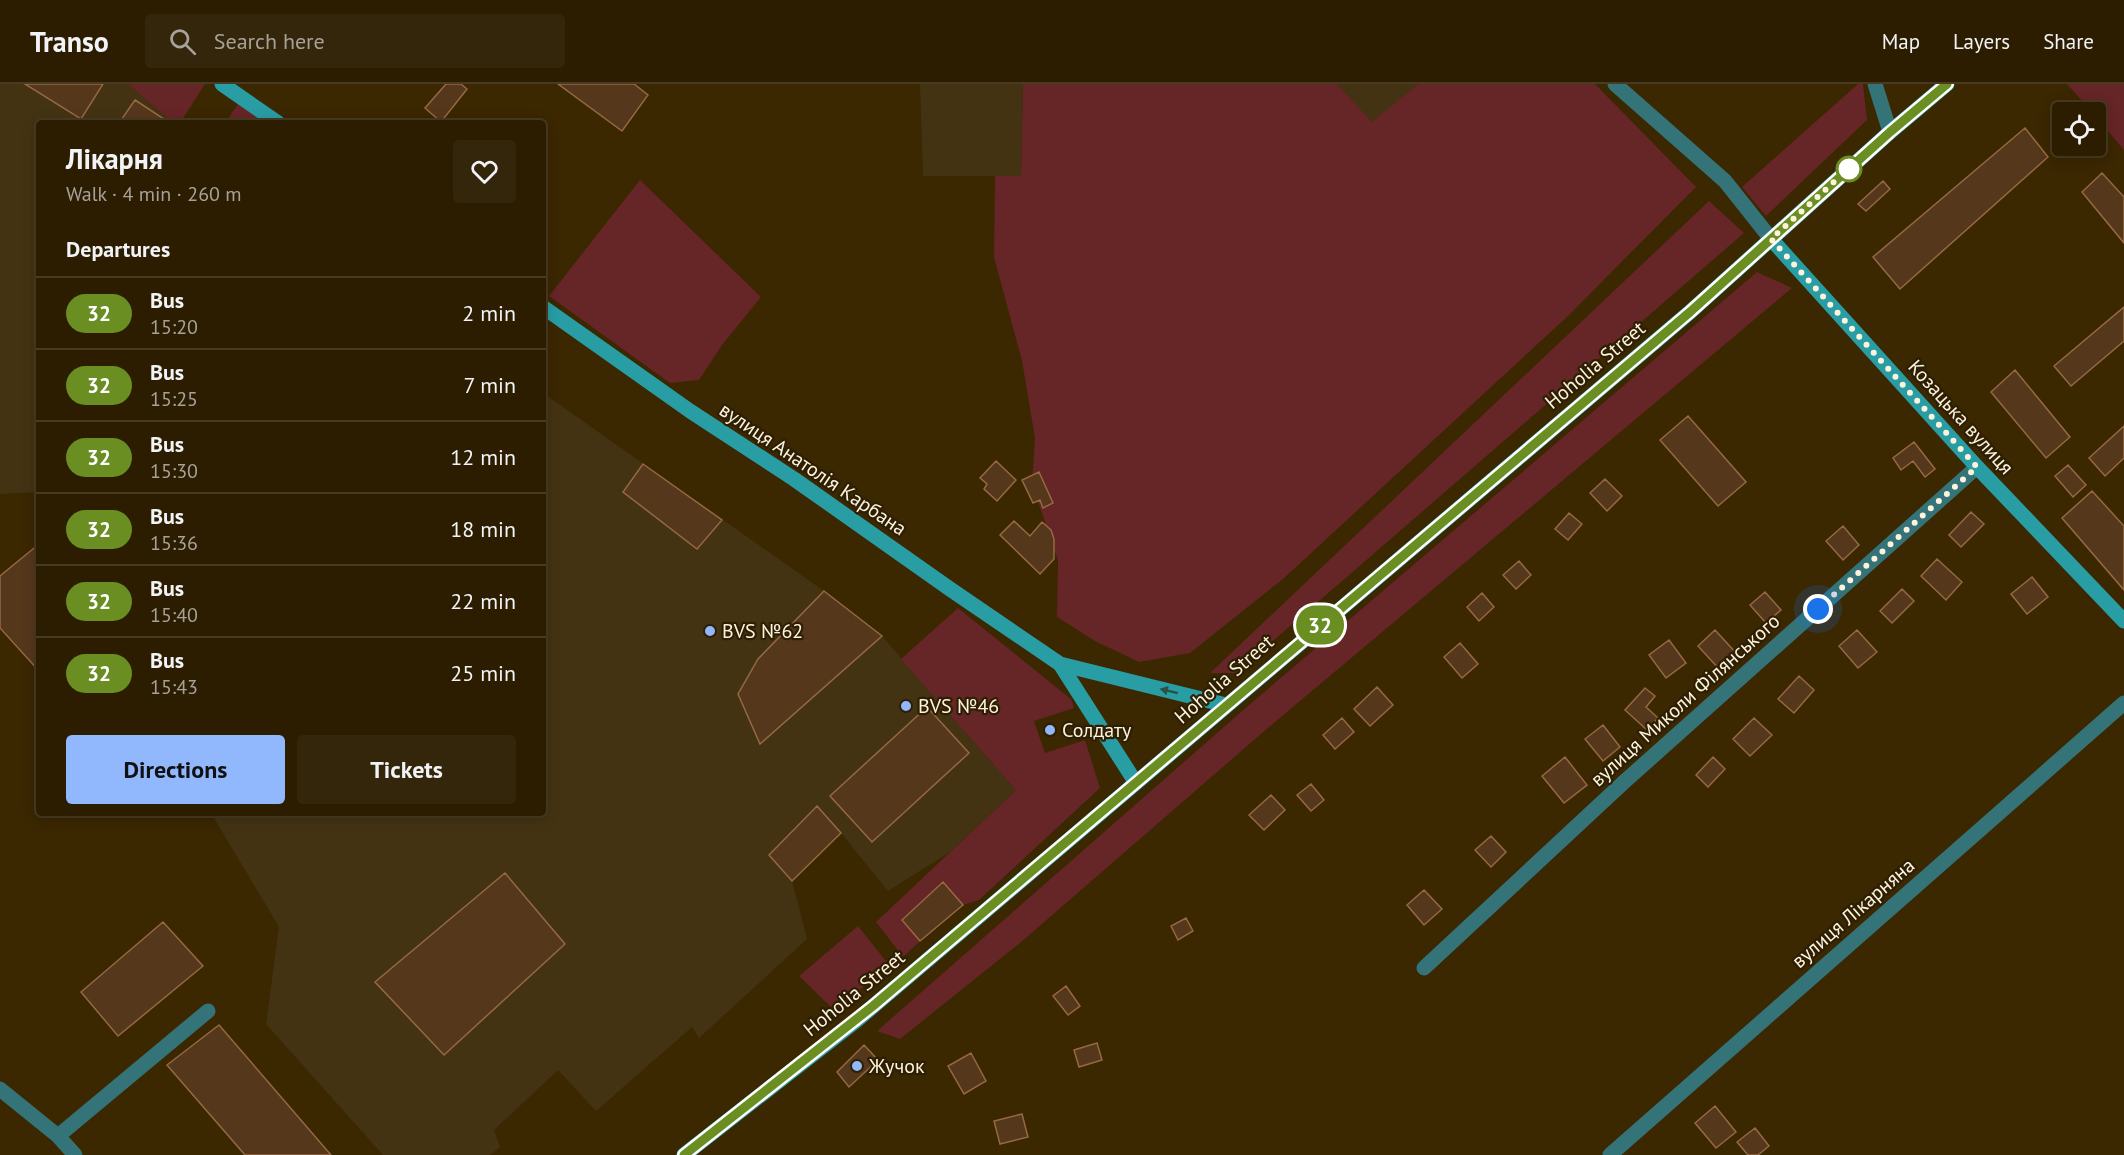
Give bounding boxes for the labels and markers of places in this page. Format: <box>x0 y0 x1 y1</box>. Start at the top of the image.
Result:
unlabelled marker <box>1836 156 1862 182</box>
place label: BVS №62 <box>722 618 803 644</box>
marker: BVS №62 <box>703 624 717 638</box>
place label: BVS №46 <box>918 693 999 719</box>
marker: BVS №46 <box>899 699 913 713</box>
place label: Солдату <box>1062 717 1132 743</box>
marker: Солдату <box>1043 723 1057 737</box>
place label: Жучок <box>868 1053 925 1079</box>
marker: Жучок <box>850 1059 864 1073</box>

